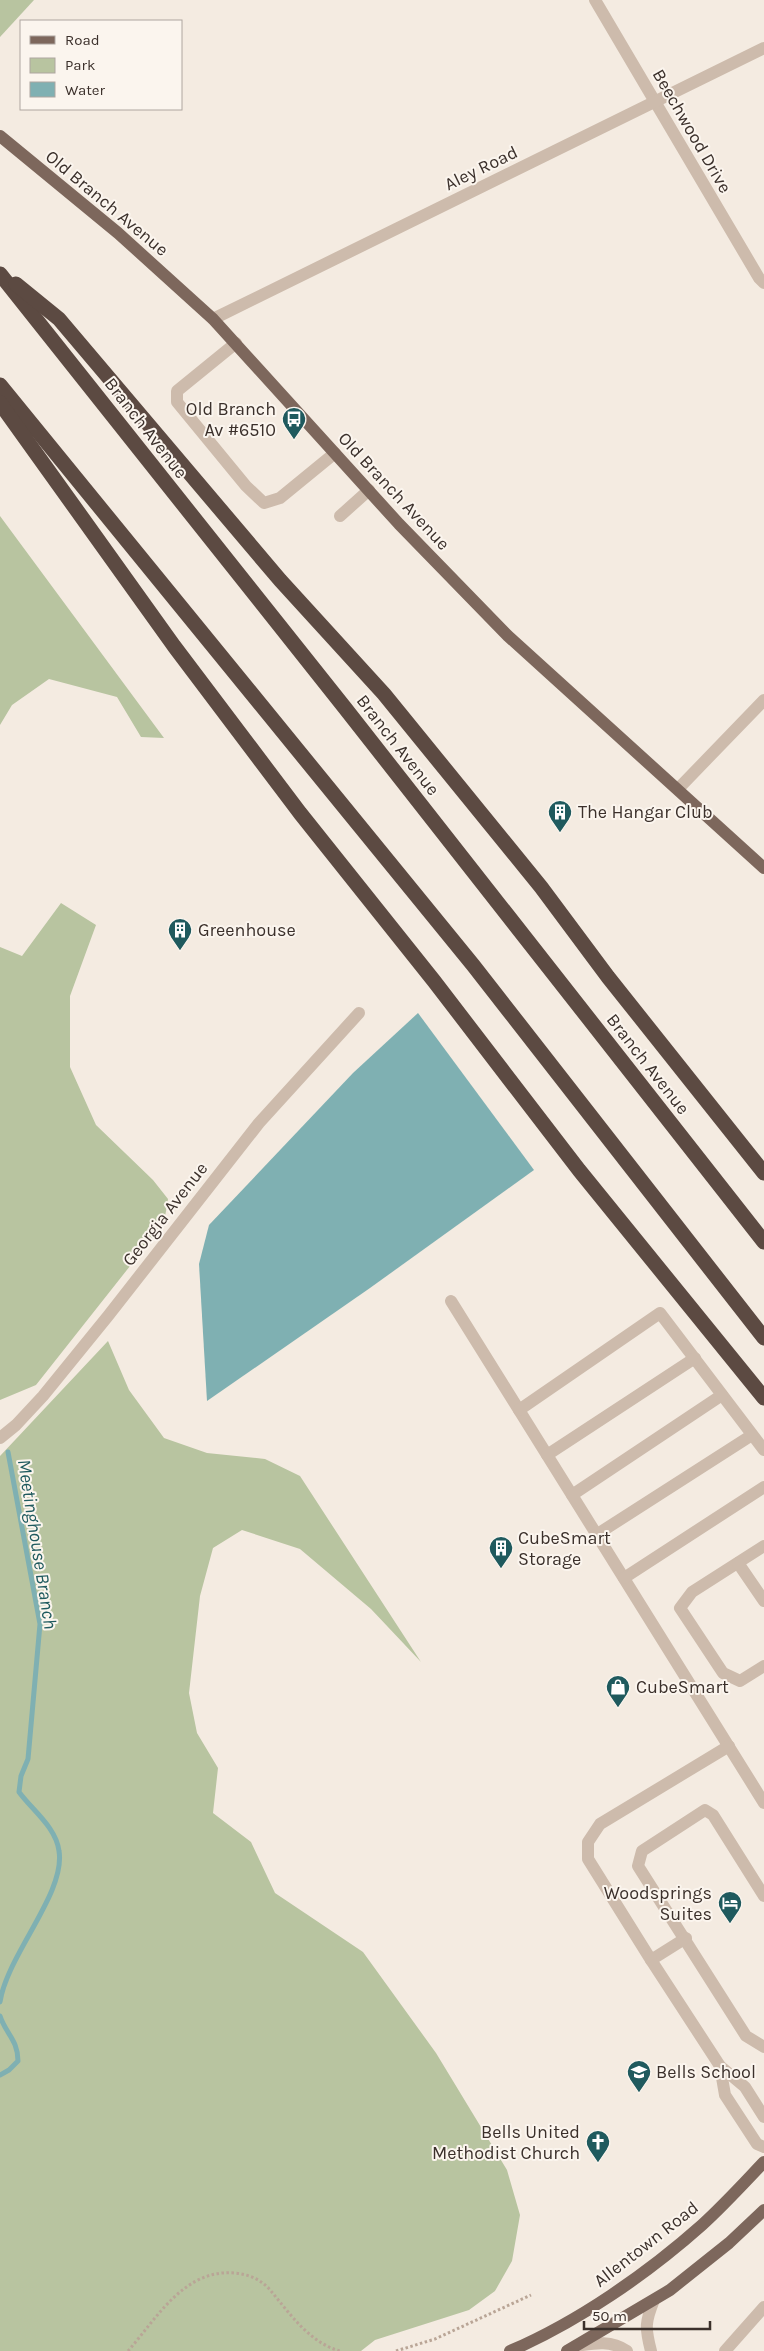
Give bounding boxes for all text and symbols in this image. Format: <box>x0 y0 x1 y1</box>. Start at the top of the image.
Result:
legend <box>20 20 182 110</box>
text: Road <box>65 31 100 49</box>
text: Park <box>65 56 95 74</box>
street label: Beechwood Drive <box>648 65 736 197</box>
text: Water <box>65 81 106 99</box>
street label: Aley Road <box>441 141 521 195</box>
street label: Old Branch Avenue <box>41 145 173 261</box>
street label: Branch Avenue <box>100 373 192 483</box>
place label: Old Branch Av #6510 <box>186 398 276 441</box>
bus stop icon: Old Branch Av #6510 <box>281 406 307 440</box>
street label: Old Branch Avenue <box>334 427 454 555</box>
street label: Branch Avenue <box>352 690 444 800</box>
building icon: The Hangar Club <box>547 799 573 833</box>
place label: The Hangar Club <box>578 801 713 823</box>
building icon: Greenhouse <box>167 917 193 951</box>
place label: Greenhouse <box>198 919 296 941</box>
street label: Branch Avenue <box>602 1009 694 1119</box>
street label: Georgia Avenue <box>118 1158 212 1270</box>
water label: Meetinghouse Branch <box>13 1458 61 1631</box>
place label: CubeSmart Storage <box>518 1527 611 1570</box>
building icon: CubeSmart Storage <box>488 1535 514 1569</box>
shop icon: CubeSmart <box>605 1674 631 1708</box>
place label: CubeSmart <box>636 1676 729 1698</box>
place label: Woodsprings Suites <box>604 1882 712 1925</box>
hotel icon: Woodsprings Suites <box>717 1890 743 1924</box>
school or university icon: Bells School <box>626 2059 652 2093</box>
place label: Bells School <box>656 2061 756 2083</box>
place label: Bells United Methodist Church <box>432 2121 580 2164</box>
church icon: Bells United Methodist Church <box>585 2129 611 2163</box>
street label: Allentown Road <box>589 2196 703 2292</box>
scale bar <box>584 2298 710 2330</box>
text: 50 m <box>592 2307 627 2325</box>

